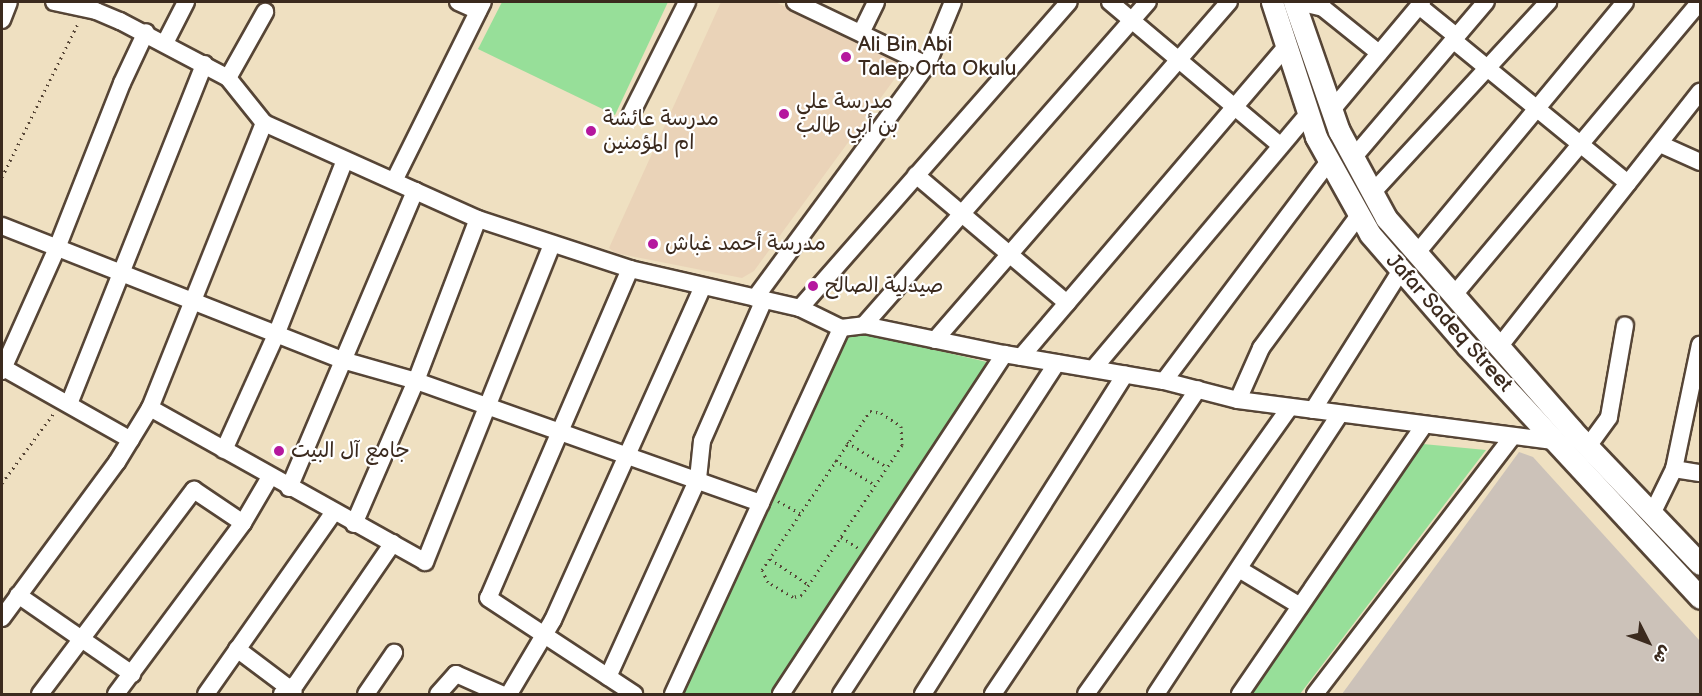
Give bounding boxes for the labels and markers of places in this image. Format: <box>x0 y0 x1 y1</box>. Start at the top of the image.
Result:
place label: Ali Bin Abi Talep Orta Okulu <box>858 32 1017 82</box>
marker: Ali Bin Abi Talep Orta Okulu <box>839 50 853 64</box>
place label: مدرسة علي بن أبي طالب <box>796 89 898 139</box>
place label: مدرسة عائشة ام المؤمنين <box>603 106 719 156</box>
marker: مدرسة علي بن أبي طالب <box>777 107 791 121</box>
marker: مدرسة عائشة ام المؤمنين <box>584 124 598 138</box>
place label: مدرسة أحمد غباش <box>665 231 826 257</box>
marker: مدرسة أحمد غباش <box>646 237 660 251</box>
place label: صيدلية الصالح <box>825 273 943 299</box>
marker: صيدلية الصالح <box>806 279 820 293</box>
place label: جامع آل البيت <box>291 438 410 464</box>
marker: جامع آل البيت <box>272 444 286 458</box>

